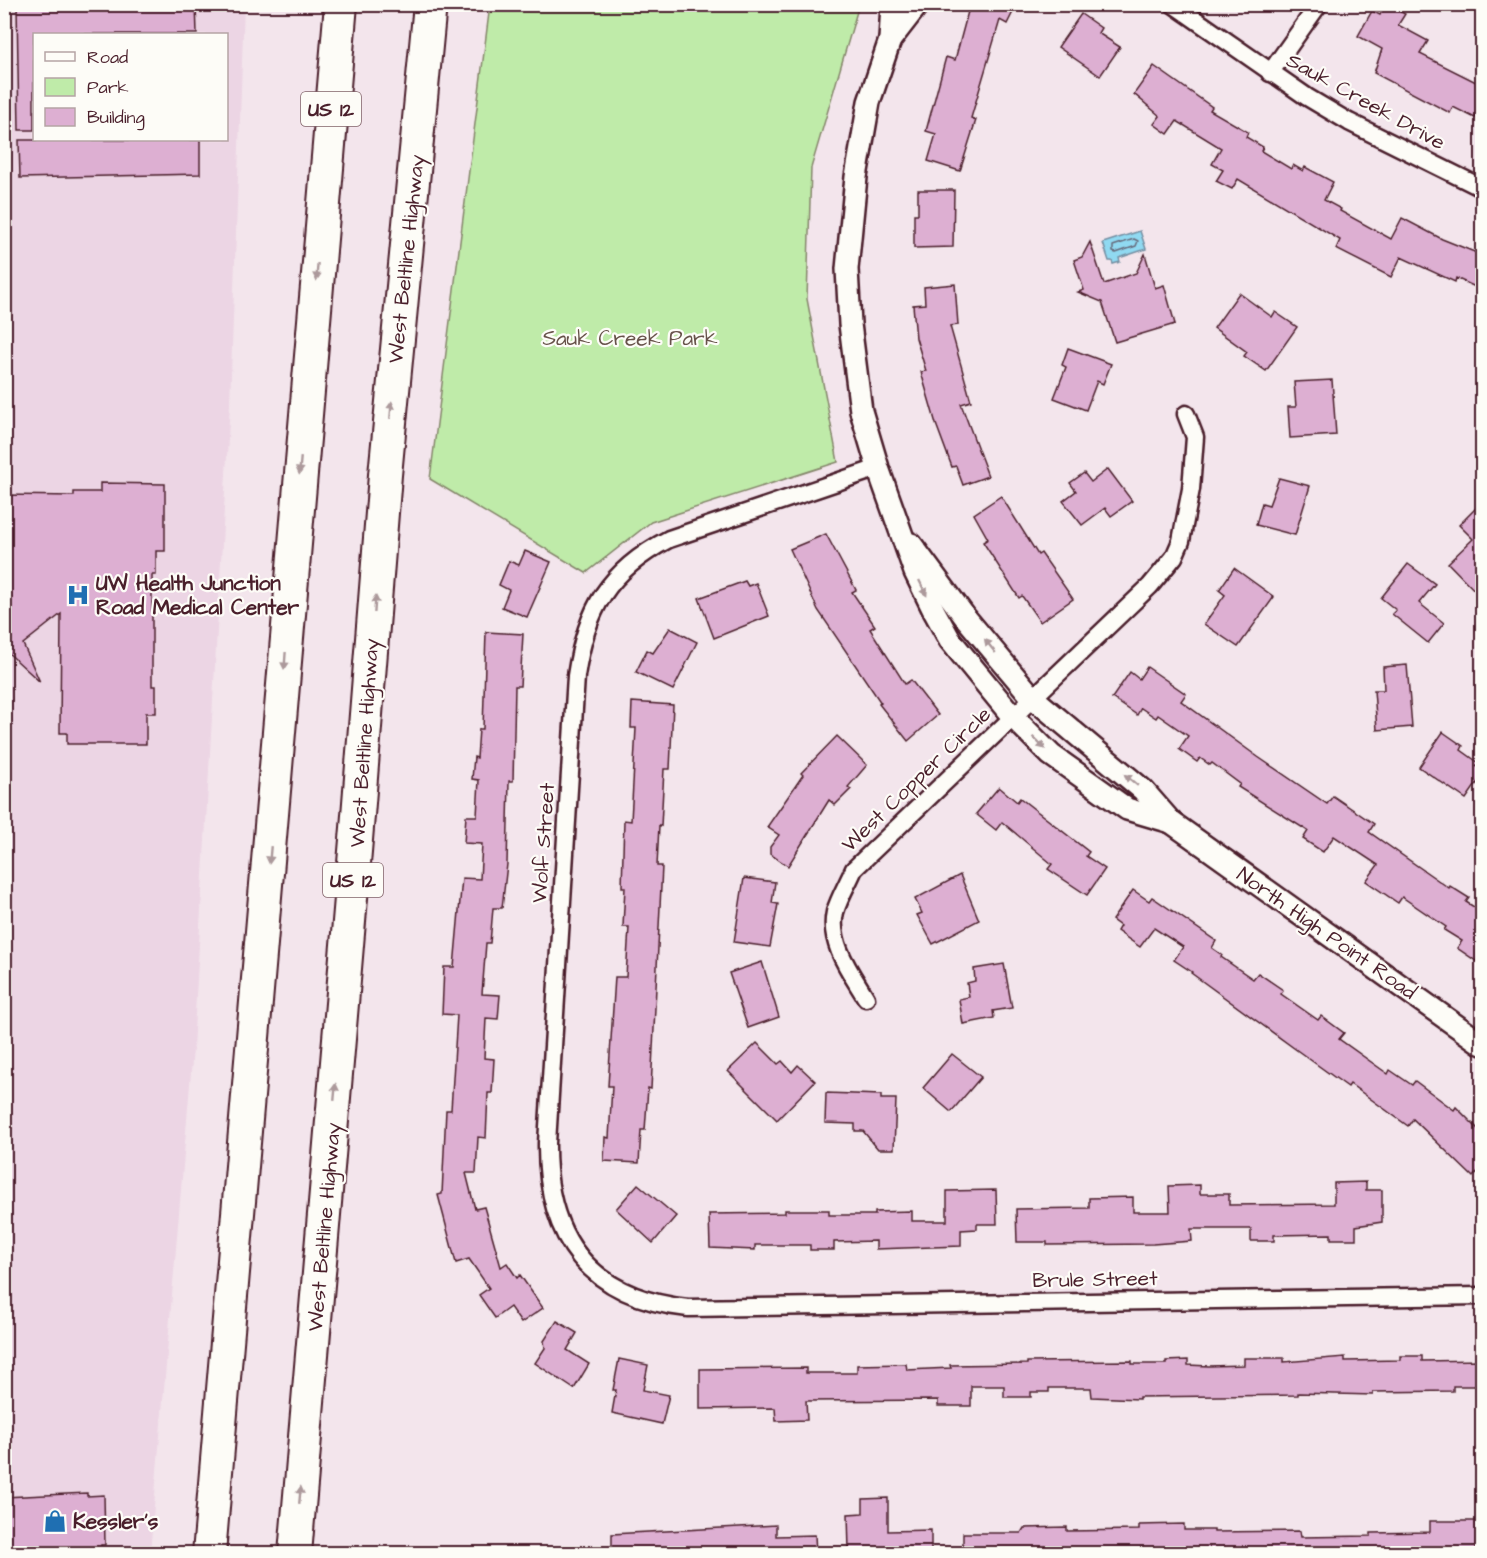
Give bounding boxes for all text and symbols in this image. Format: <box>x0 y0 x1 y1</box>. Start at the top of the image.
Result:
legend <box>33 33 228 141</box>
text: Road <box>87 45 128 70</box>
street label: Sauk Creek Drive <box>1281 46 1450 157</box>
text: Park <box>87 75 129 100</box>
road number: US 12 <box>301 92 361 126</box>
text: Building <box>87 105 145 131</box>
street label: West Beltline Highway <box>381 153 434 365</box>
one-way arrow <box>313 262 322 281</box>
park label: Sauk Creek Park <box>542 324 718 353</box>
one-way arrow <box>386 401 396 420</box>
one-way arrow <box>295 457 305 476</box>
place label: UW Health Junction Road Medical Center <box>96 569 300 622</box>
one-way arrow <box>918 580 928 597</box>
hospital icon: UW Health Junction Road Medical Center <box>65 582 91 608</box>
one-way arrow <box>370 595 380 614</box>
street label: West Beltline Highway <box>343 637 388 849</box>
one-way arrow <box>983 638 996 654</box>
one-way arrow <box>280 651 290 670</box>
street label: West Copper Circle <box>835 700 998 859</box>
one-way arrow <box>1032 736 1046 750</box>
one-way arrow <box>1123 773 1139 786</box>
street label: Wolf Street <box>525 781 562 904</box>
one-way arrow <box>265 846 275 865</box>
street label: North High Point Road <box>1230 860 1423 1008</box>
road number: US 12 <box>323 863 383 897</box>
one-way arrow <box>330 1082 340 1101</box>
street label: West Beltline Highway <box>301 1121 350 1333</box>
street label: Brule Street <box>1032 1264 1158 1295</box>
one-way arrow <box>295 1486 305 1505</box>
place label: Kessler's <box>73 1507 159 1536</box>
shop icon: Kessler's <box>42 1508 68 1534</box>

